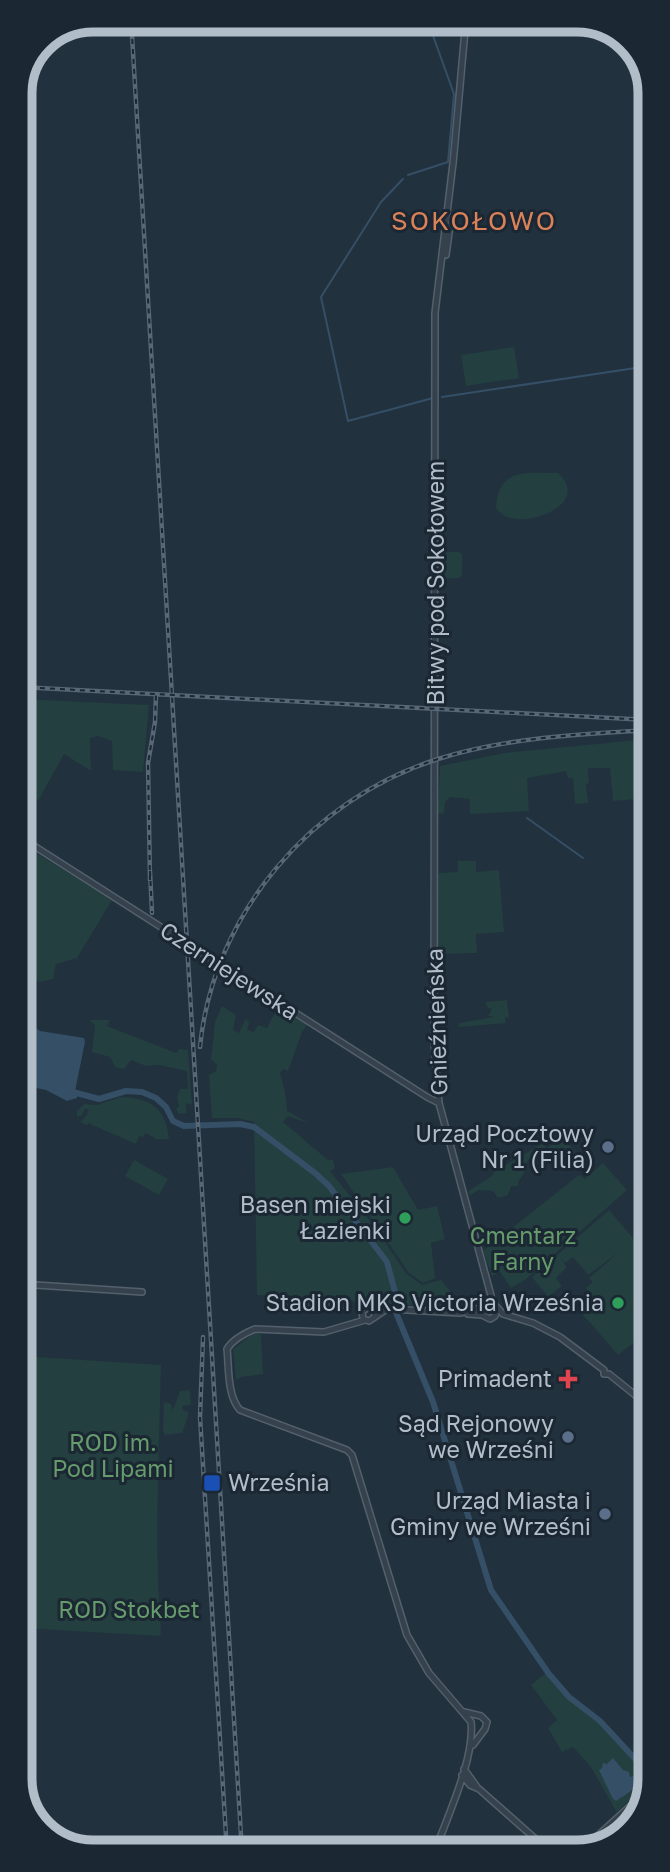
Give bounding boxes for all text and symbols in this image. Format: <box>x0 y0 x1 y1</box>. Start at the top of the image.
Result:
district label: SOKOŁOWO <box>391 205 557 236</box>
street label: Bitwy pod Sokołowem <box>421 461 449 705</box>
street label: Czerniejewska <box>155 915 304 1025</box>
street label: Gnieźnieńska <box>419 948 453 1096</box>
place label: Urząd Pocztowy Nr 1 (Filia) <box>415 1119 594 1173</box>
marker: Urząd Pocztowy Nr 1 (Filia) <box>600 1139 616 1155</box>
place label: Basen miejski Łazienki <box>240 1190 391 1244</box>
marker: Basen miejski Łazienki <box>397 1210 413 1226</box>
park label: Cmentarz Farny <box>470 1221 576 1275</box>
place label: Stadion MKS Victoria Września <box>266 1288 604 1316</box>
marker: Stadion MKS Victoria Września <box>610 1295 626 1311</box>
place label: Primadent <box>438 1364 552 1392</box>
marker: Primadent <box>558 1369 578 1389</box>
place label: Sąd Rejonowy we Wrześni <box>398 1409 554 1463</box>
park label: ROD im. Pod Lipami <box>52 1428 174 1482</box>
marker: Sąd Rejonowy we Wrześni <box>560 1429 576 1445</box>
place label: Września <box>228 1468 329 1496</box>
marker: Września <box>202 1473 222 1493</box>
place label: Urząd Miasta i Gminy we Wrześni <box>390 1486 591 1540</box>
marker: Urząd Miasta i Gminy we Wrześni <box>597 1506 613 1522</box>
park label: ROD Stokbet <box>58 1595 200 1623</box>

